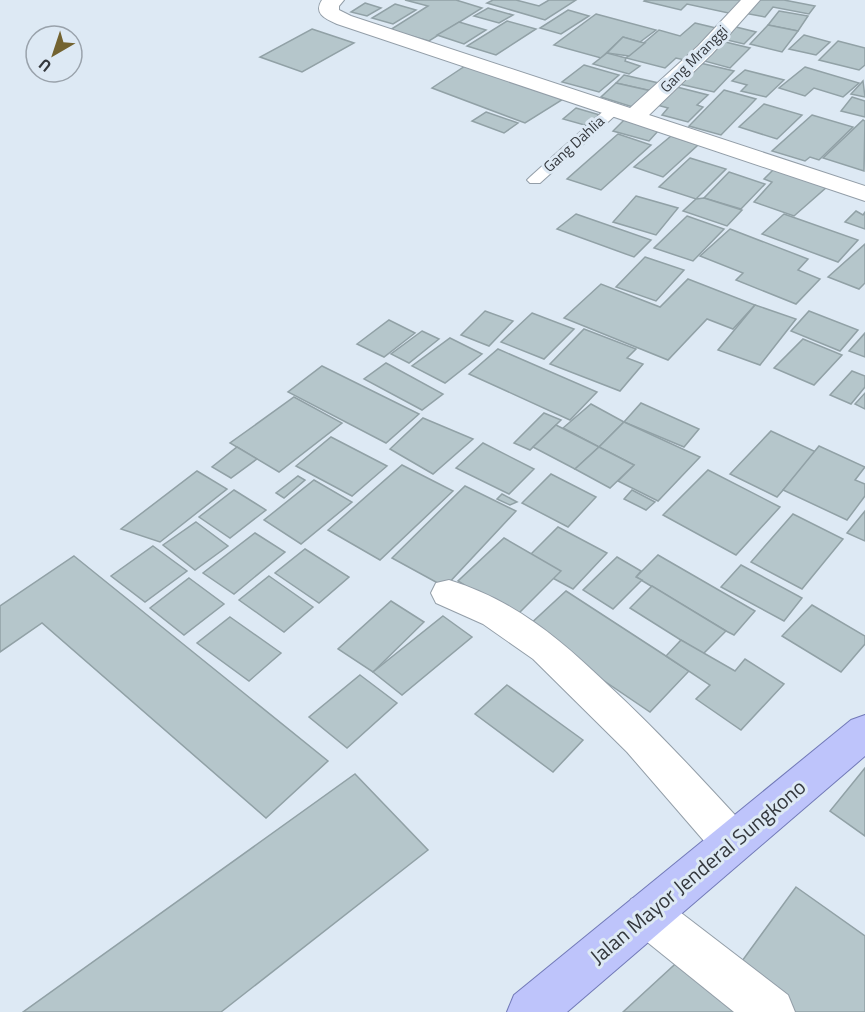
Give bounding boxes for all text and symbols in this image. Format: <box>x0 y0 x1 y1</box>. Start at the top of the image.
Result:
street label: Gang Mranggi <box>654 19 733 98</box>
north arrow <box>24 24 84 84</box>
text: U <box>33 53 56 78</box>
street label: Gang Dahlia <box>538 110 610 177</box>
street label: Jalan Mayor Jenderal Sungkono <box>582 771 812 971</box>

